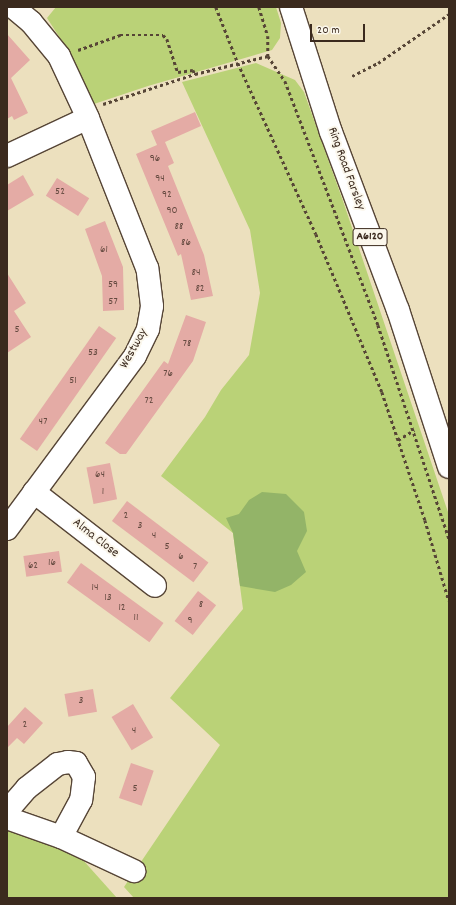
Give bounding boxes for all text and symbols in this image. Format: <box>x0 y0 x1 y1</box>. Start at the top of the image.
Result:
scale bar <box>312 16 367 42</box>
text: 20 m <box>317 22 340 39</box>
street label: Ring Road Farsley <box>323 125 367 213</box>
house number: 96 <box>150 152 160 166</box>
house number: 94 <box>155 172 165 186</box>
house number: 52 <box>55 185 65 199</box>
house number: 92 <box>162 188 172 202</box>
house number: 90 <box>166 204 178 218</box>
house number: 88 <box>175 220 183 234</box>
road number: A6120 <box>352 227 388 247</box>
house number: 86 <box>181 236 191 250</box>
house number: 61 <box>100 243 108 257</box>
house number: 84 <box>192 266 200 280</box>
house number: 59 <box>108 278 118 292</box>
house number: 82 <box>195 282 205 296</box>
house number: 57 <box>108 295 118 309</box>
house number: 5 <box>14 323 20 337</box>
street label: Westway <box>118 326 152 372</box>
house number: 78 <box>183 337 191 351</box>
house number: 53 <box>88 346 98 360</box>
house number: 76 <box>163 367 173 381</box>
house number: 51 <box>69 374 77 388</box>
house number: 72 <box>144 394 154 408</box>
house number: 47 <box>39 415 47 429</box>
house number: 64 <box>95 468 105 482</box>
house number: 1 <box>102 485 104 499</box>
house number: 2 <box>124 509 128 523</box>
street label: Alma Close <box>69 516 121 562</box>
house number: 3 <box>138 519 142 533</box>
house number: 4 <box>152 529 156 543</box>
house number: 5 <box>164 540 170 554</box>
house number: 6 <box>178 550 184 564</box>
house number: 16 <box>48 556 56 570</box>
house number: 62 <box>28 559 38 573</box>
house number: 7 <box>193 560 197 574</box>
house number: 14 <box>92 581 98 595</box>
house number: 13 <box>104 591 112 605</box>
house number: 8 <box>199 598 203 612</box>
house number: 12 <box>118 601 126 615</box>
house number: 11 <box>134 611 138 625</box>
house number: 9 <box>187 614 193 628</box>
house number: 3 <box>79 694 83 708</box>
house number: 2 <box>23 718 27 732</box>
house number: 4 <box>132 724 136 738</box>
house number: 5 <box>132 782 138 796</box>

